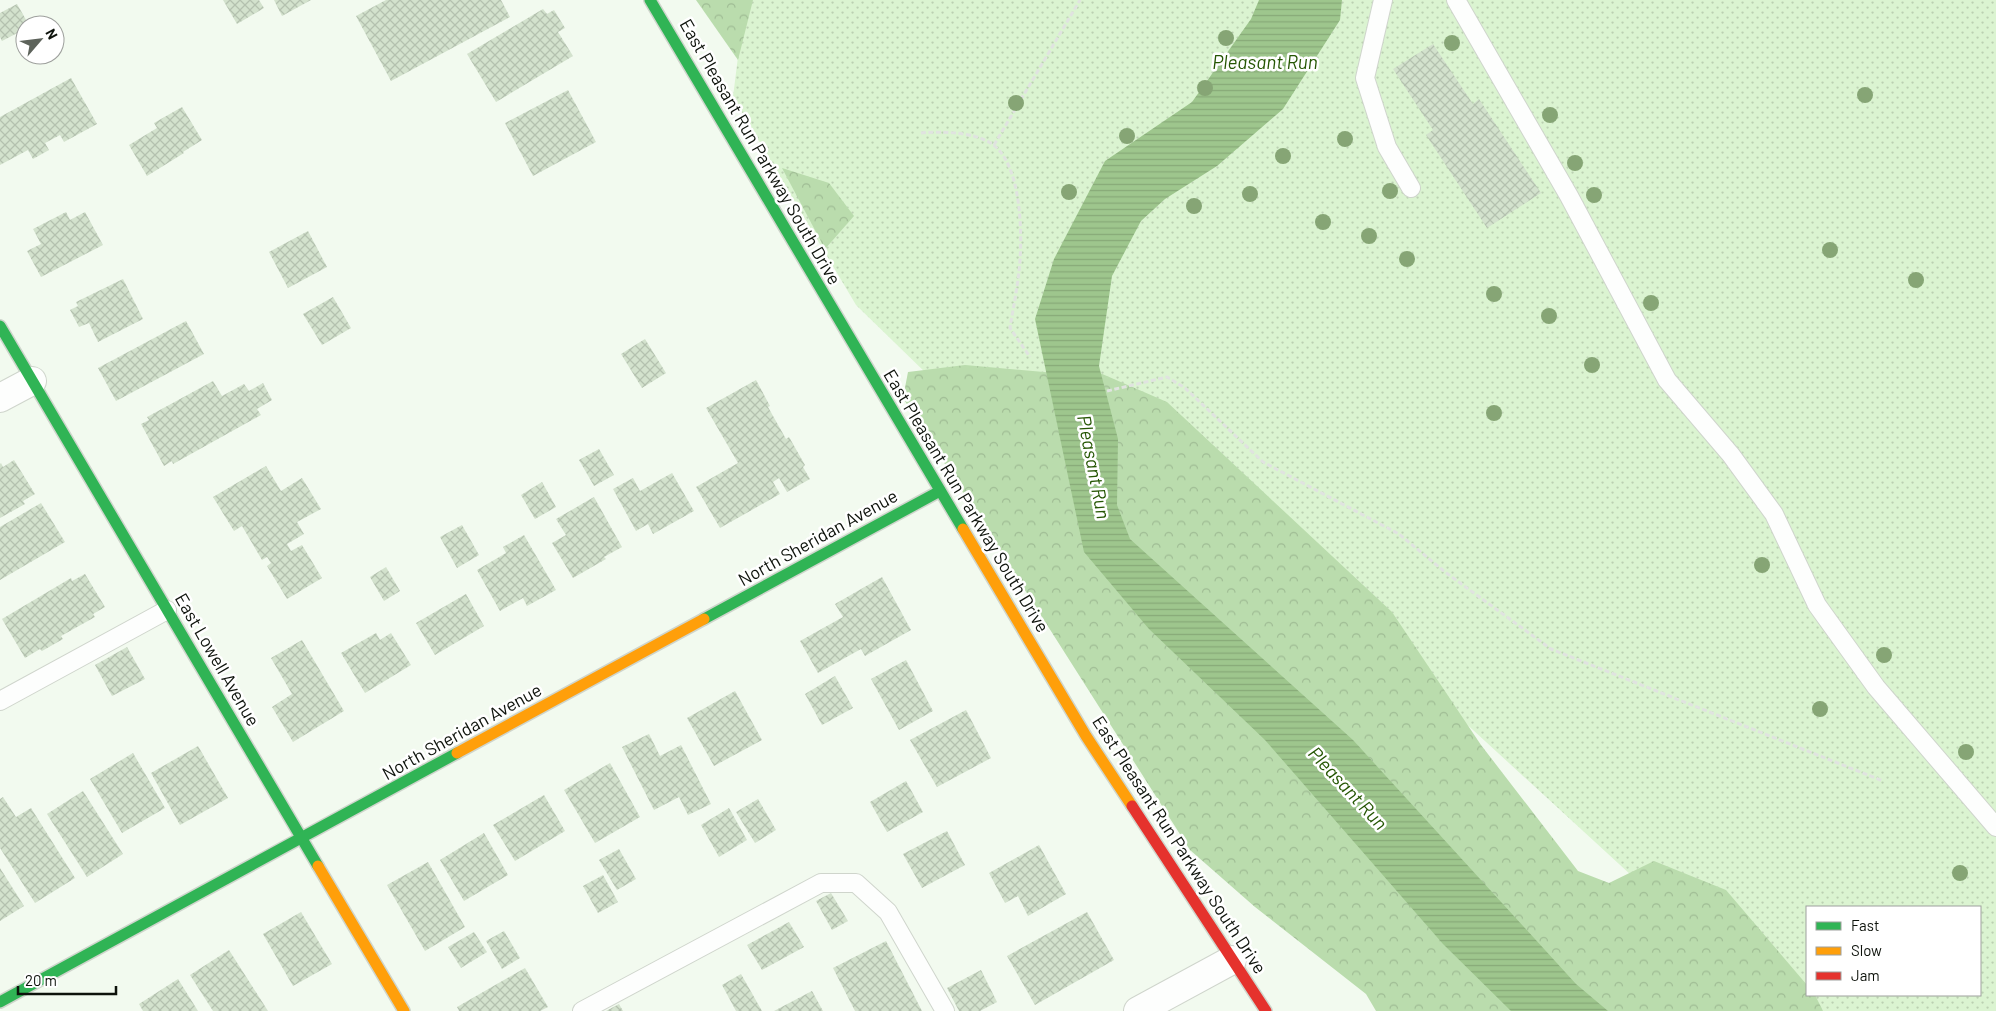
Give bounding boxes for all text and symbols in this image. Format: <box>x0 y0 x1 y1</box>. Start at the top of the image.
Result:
north arrow <box>15 15 65 65</box>
street label: East Pleasant Run Parkway South Drive <box>676 15 846 288</box>
text: N <box>42 26 62 42</box>
water label: Pleasant Run <box>1212 50 1318 73</box>
street label: East Pleasant Run Parkway South Drive <box>879 365 1054 636</box>
water label: Pleasant Run <box>1073 413 1116 521</box>
street label: North Sheridan Avenue <box>734 484 901 590</box>
street label: East Lowell Avenue <box>171 589 265 730</box>
street label: North Sheridan Avenue <box>378 678 545 784</box>
street label: East Pleasant Run Parkway South Drive <box>1088 711 1272 978</box>
water label: Pleasant Run <box>1304 741 1393 834</box>
legend <box>1806 906 1981 996</box>
text: Fast <box>1851 916 1879 934</box>
text: Slow <box>1851 941 1882 959</box>
scale bar <box>18 964 115 996</box>
text: Jam <box>1851 966 1880 984</box>
text: 20 m <box>25 971 57 989</box>

